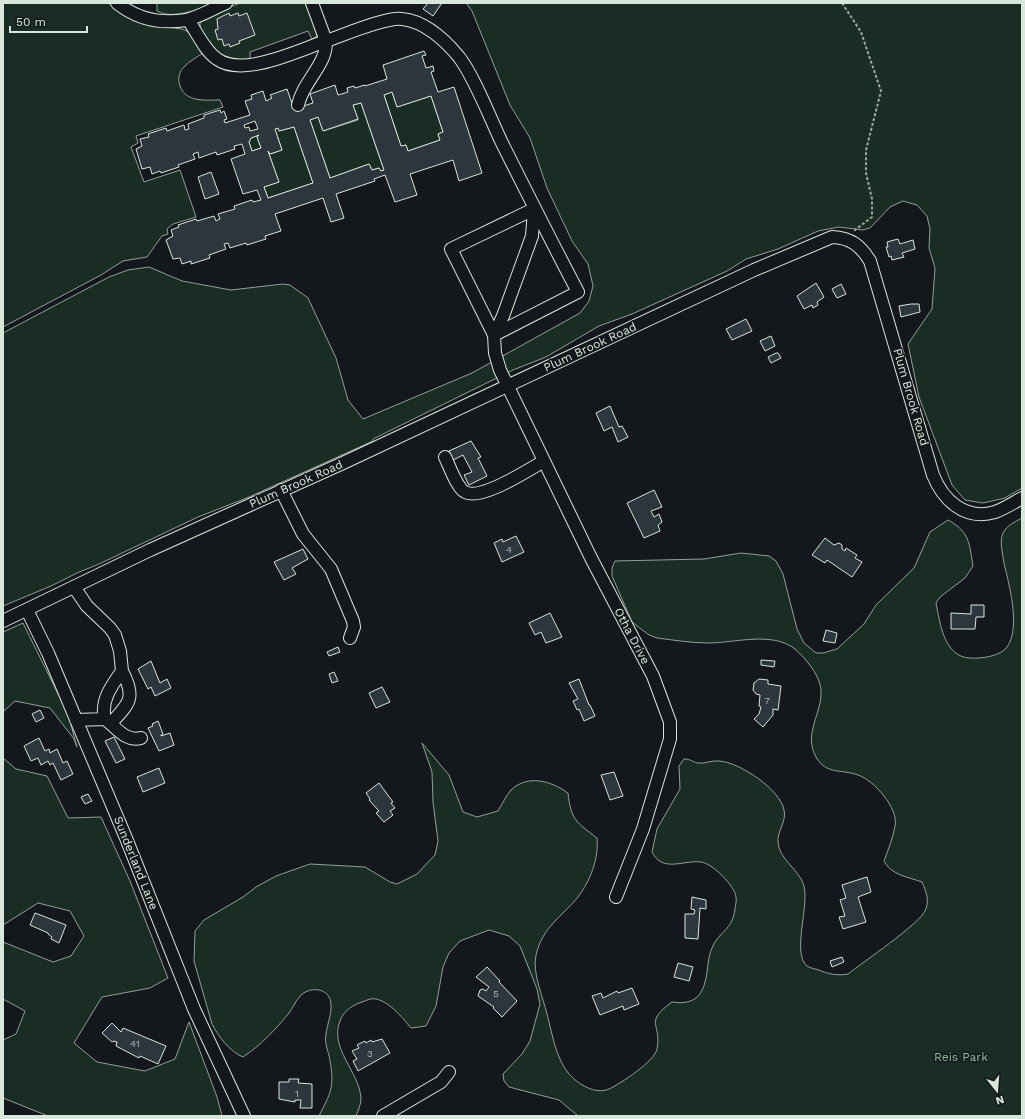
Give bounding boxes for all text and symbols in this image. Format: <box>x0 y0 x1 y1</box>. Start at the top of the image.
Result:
scale bar <box>10 8 87 34</box>
text: 50 m <box>16 15 46 29</box>
street label: Plum Brook Road <box>541 319 639 375</box>
street label: Plum Brook Road <box>890 347 932 447</box>
street label: Plum Brook Road <box>247 457 345 511</box>
house number: 4 <box>506 544 512 555</box>
street label: Otha Drive <box>611 605 653 667</box>
house number: 7 <box>764 695 770 706</box>
street label: Sunderland Lane <box>111 814 161 912</box>
house number: 5 <box>493 988 499 999</box>
house number: 41 <box>130 1038 140 1049</box>
house number: 3 <box>367 1048 373 1059</box>
park label: Reis Park <box>934 1050 988 1064</box>
north arrow <box>977 1071 1017 1111</box>
house number: 1 <box>295 1088 299 1099</box>
text: N <box>994 1093 1006 1107</box>

